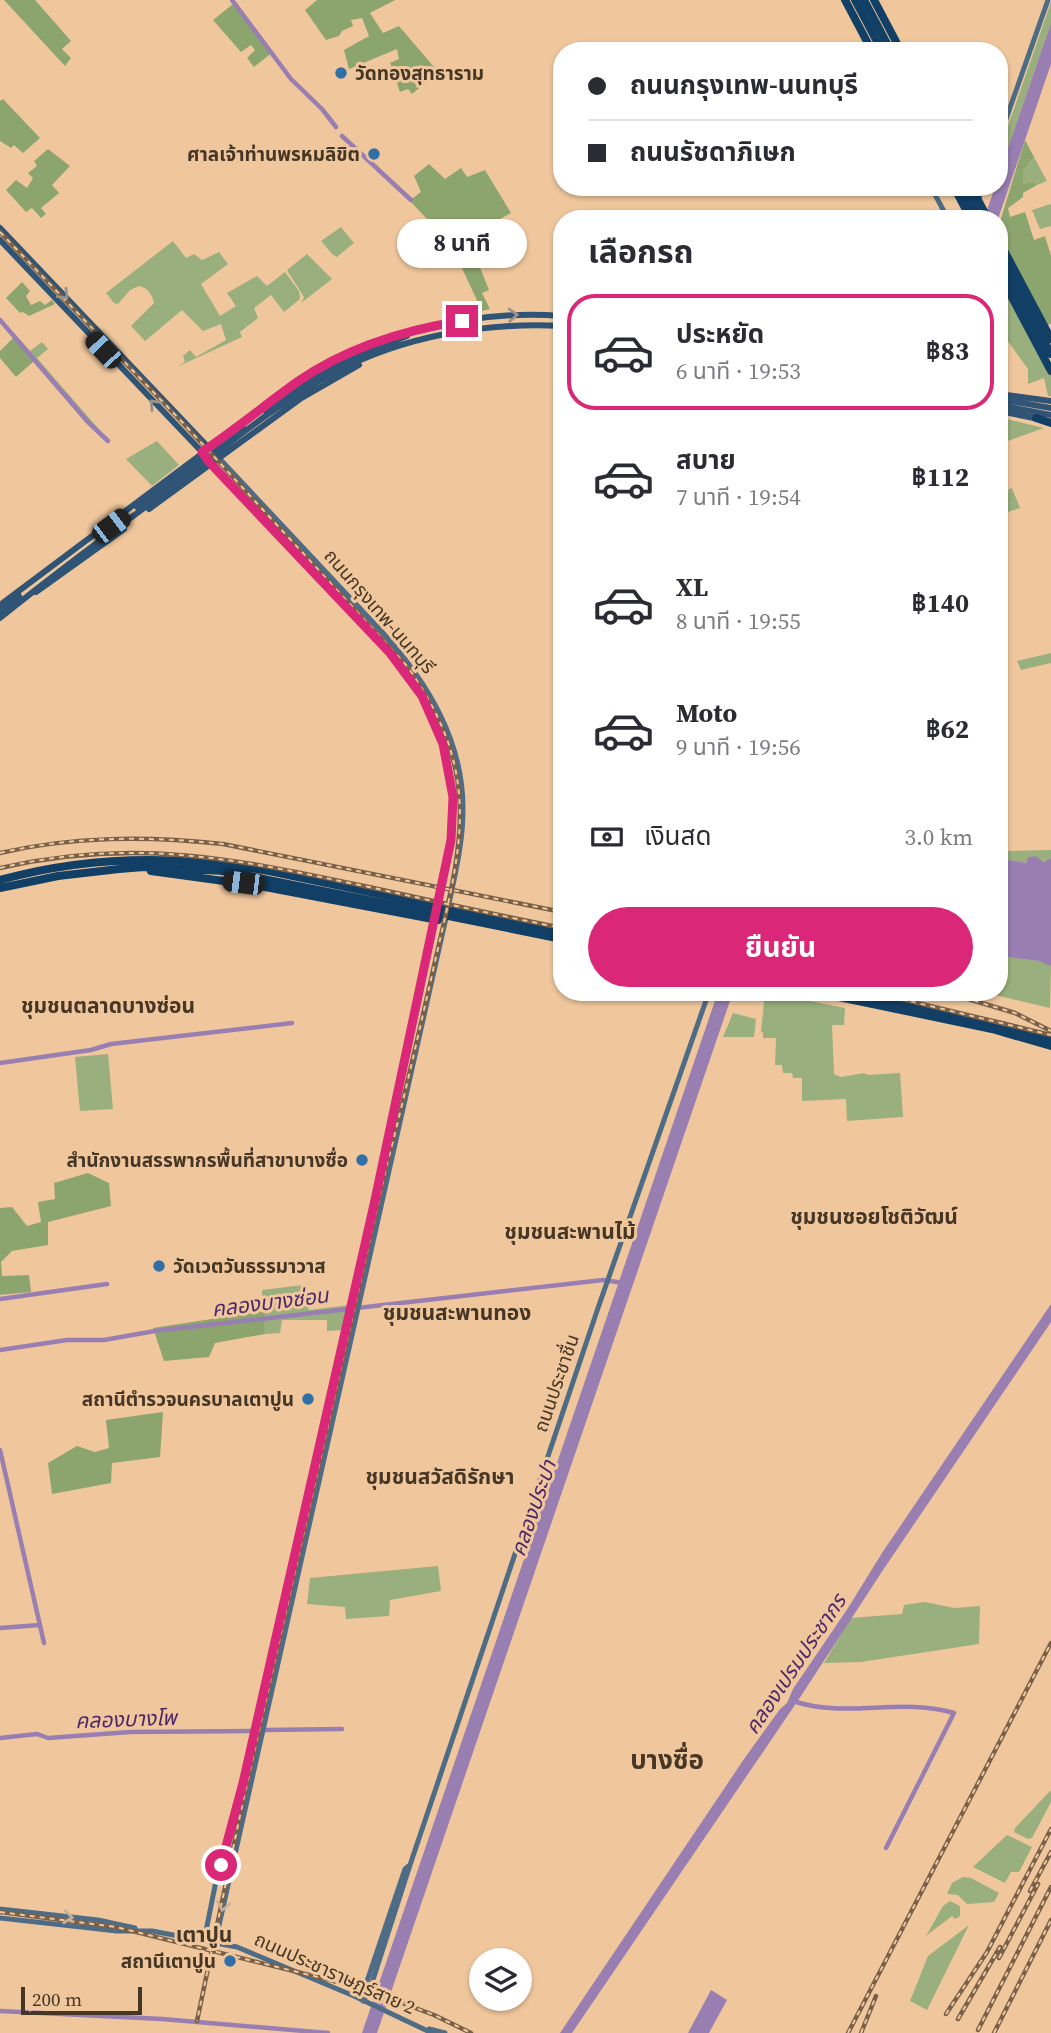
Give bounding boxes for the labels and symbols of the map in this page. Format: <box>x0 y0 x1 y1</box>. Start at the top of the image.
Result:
place label: วัดทองสุทธาราม <box>355 60 484 86</box>
marker: วัดทองสุทธาราม <box>333 65 349 81</box>
place label: ศาลเจ้าท่านพรหมลิขิต <box>187 141 360 167</box>
marker: ศาลเจ้าท่านพรหมลิขิต <box>366 146 382 162</box>
callout: 8 นาที <box>397 219 527 268</box>
one-way arrow <box>56 287 69 300</box>
route end <box>446 305 478 337</box>
one-way arrow <box>508 308 519 323</box>
car <box>81 327 126 373</box>
one-way arrow <box>149 399 162 412</box>
car <box>88 505 135 547</box>
street label: ถนนกรุงเทพ-นนทบุรี <box>319 543 441 679</box>
car <box>221 870 266 896</box>
district label: ชุมชนตลาดบางซ่อน <box>21 991 195 1020</box>
place label: สำนักงานสรรพากรพื้นที่สาขาบางซื่อ <box>66 1147 348 1173</box>
marker: สำนักงานสรรพากรพื้นที่สาขาบางซื่อ <box>354 1152 370 1168</box>
district label: ชุมชนซอยโชติวัฒน์ <box>790 1202 958 1231</box>
district label: ชุมชนสะพานไม้ <box>504 1217 636 1246</box>
place label: วัดเวตวันธรรมาวาส <box>173 1253 326 1279</box>
marker: วัดเวตวันธรรมาวาส <box>151 1258 167 1274</box>
water label: คลองบางซ่อน <box>210 1280 331 1324</box>
district label: ชุมชนสะพานทอง <box>383 1298 531 1327</box>
street label: ถนนประชาชื่น <box>527 1330 585 1436</box>
place label: สถานีตำรวจนครบาลเตาปูน <box>82 1386 294 1412</box>
marker: สถานีตำรวจนครบาลเตาปูน <box>300 1391 316 1407</box>
water label: คลองประปา <box>503 1455 563 1560</box>
district label: ชุมชนสวัสดิรักษา <box>366 1462 514 1491</box>
water label: คลองเปรมประชากร <box>737 1587 854 1740</box>
water label: คลองบางโพ <box>75 1703 180 1735</box>
district label: บางซื่อ <box>630 1742 704 1778</box>
route start <box>205 1849 237 1881</box>
one-way arrow <box>217 1900 232 1912</box>
one-way arrow <box>62 1909 74 1924</box>
district label: เตาปูน <box>176 1920 232 1949</box>
street label: ถนนประชาราษฎร์สาย 2 <box>250 1926 420 2020</box>
place label: สถานีเตาปูน <box>121 1948 216 1974</box>
marker: สถานีเตาปูน <box>222 1953 238 1969</box>
scale bar <box>21 1984 142 2016</box>

